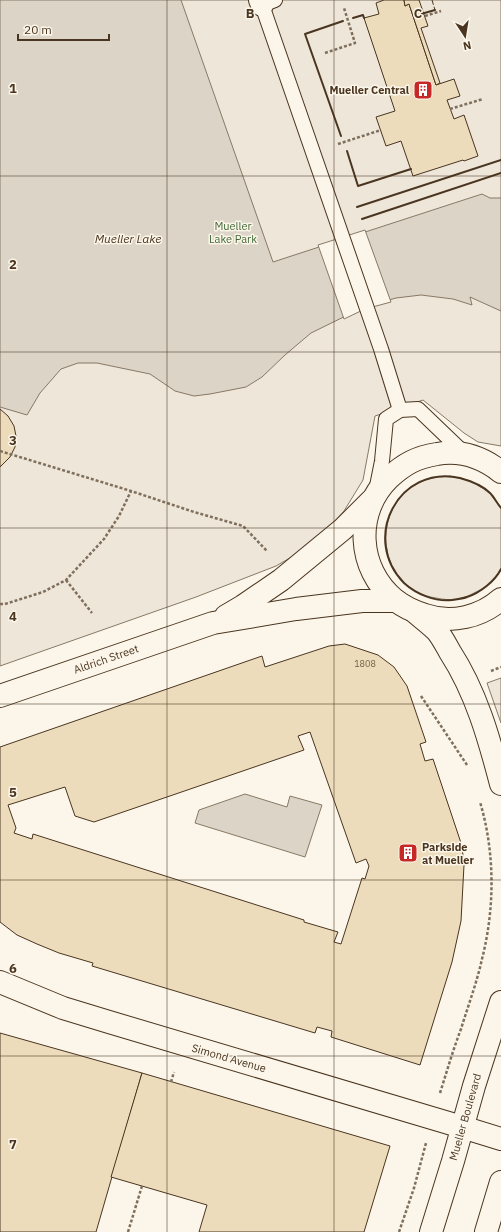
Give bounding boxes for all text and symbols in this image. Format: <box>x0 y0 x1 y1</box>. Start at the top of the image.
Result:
text: B <box>246 5 255 22</box>
text: C <box>414 5 423 22</box>
scale bar <box>18 16 109 42</box>
north arrow <box>445 16 485 56</box>
text: 20 m <box>24 22 52 37</box>
text: N <box>462 38 472 53</box>
building icon: Mueller Central <box>412 79 434 101</box>
text: 1 <box>9 80 17 97</box>
place label: Mueller Central <box>329 83 410 97</box>
park label: Mueller Lake Park <box>209 219 257 246</box>
water label: Mueller Lake <box>95 231 161 246</box>
text: 2 <box>9 256 17 273</box>
text: 3 <box>9 432 17 449</box>
text: 4 <box>9 608 17 625</box>
street label: Aldrich Street <box>72 641 140 677</box>
house number: 1808 <box>354 658 376 669</box>
text: 5 <box>9 784 17 801</box>
place label: Parkside at Mueller <box>422 840 475 867</box>
building icon: Parkside at Mueller <box>397 842 419 864</box>
text: 6 <box>9 960 17 977</box>
street label: Simond Avenue <box>190 1041 268 1075</box>
street label: Mueller Boulevard <box>446 1072 484 1162</box>
text: 7 <box>9 1136 17 1153</box>

